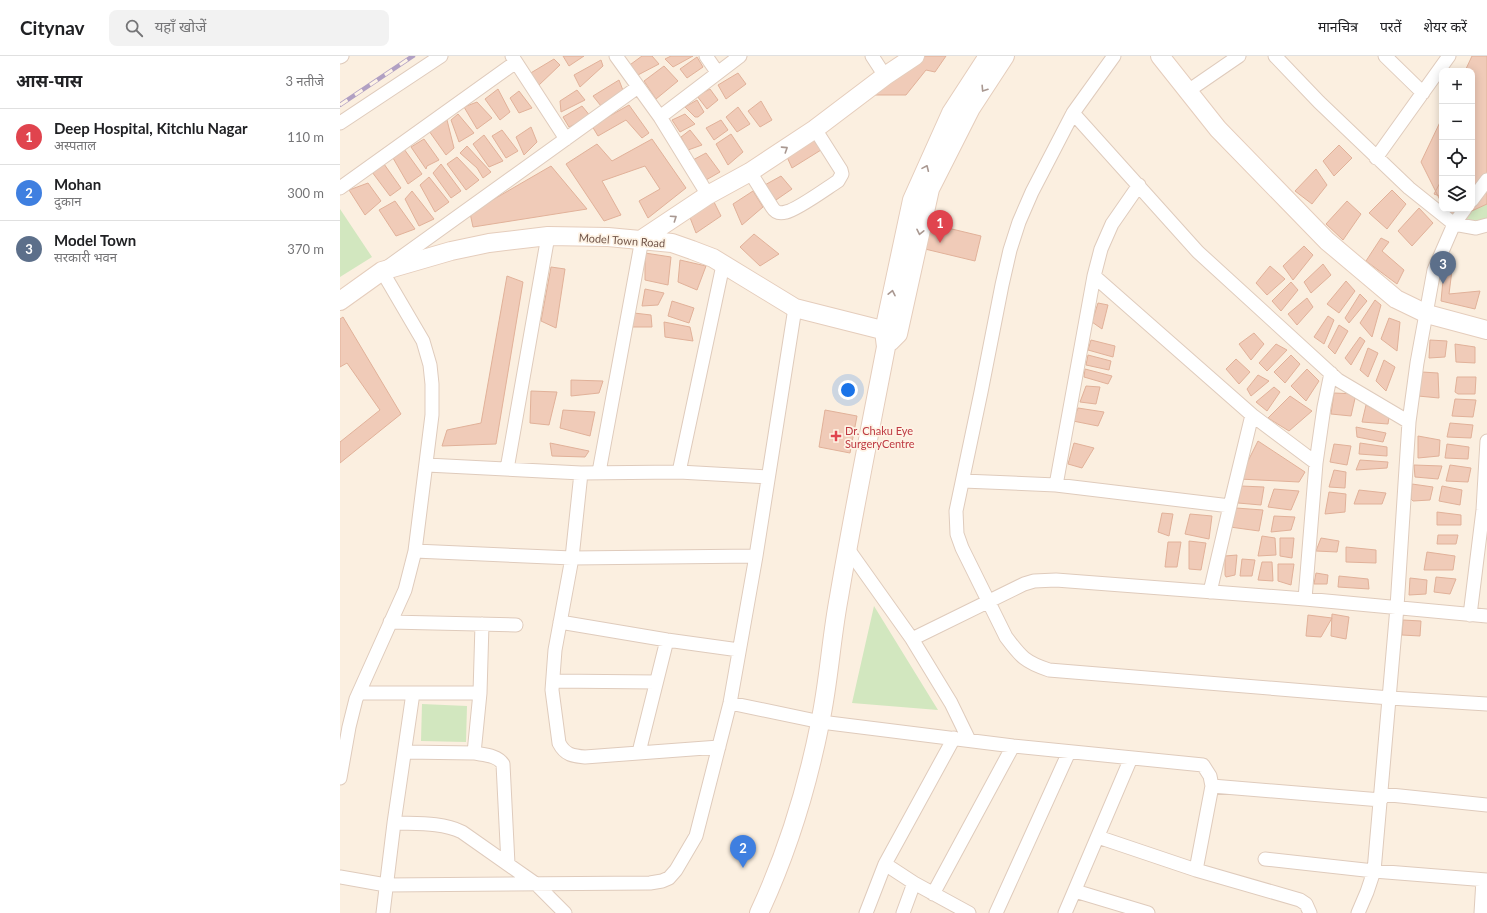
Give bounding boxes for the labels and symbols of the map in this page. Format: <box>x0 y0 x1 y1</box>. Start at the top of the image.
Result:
one-way arrow <box>981 85 988 92</box>
one-way arrow <box>781 146 788 154</box>
one-way arrow <box>922 164 930 171</box>
pin: 1 <box>927 210 953 243</box>
one-way arrow <box>670 215 677 222</box>
one-way arrow <box>917 229 925 235</box>
street label: Model Town Road <box>578 230 666 250</box>
pin: 3 <box>1430 251 1456 284</box>
one-way arrow <box>888 290 896 296</box>
your location <box>838 380 858 400</box>
place label: Dr. Chaku Eye SurgeryCentre <box>845 424 915 450</box>
marker: Dr. Chaku Eye SurgeryCentre <box>830 430 842 442</box>
pin: 2 <box>730 835 756 868</box>

